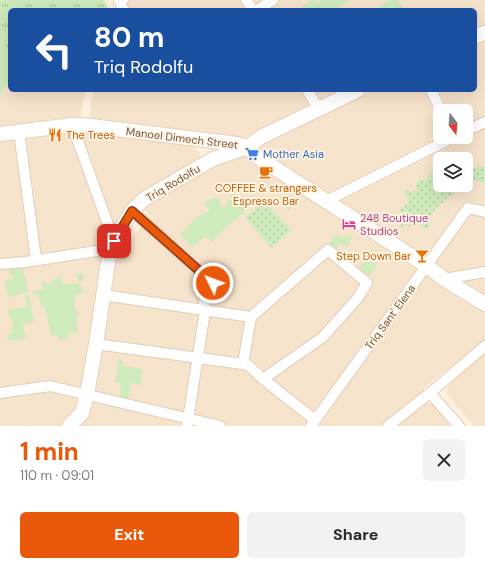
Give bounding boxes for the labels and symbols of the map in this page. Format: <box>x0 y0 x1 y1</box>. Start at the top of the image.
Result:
north arrow <box>433 104 473 144</box>
street label: Manoel Dimech Street <box>125 124 239 152</box>
restaurant icon: The Trees <box>47 127 63 143</box>
place label: The Trees <box>66 128 115 142</box>
supermarket icon: Mother Asia <box>244 146 260 162</box>
place label: Mother Asia <box>263 147 324 161</box>
street label: Triq Rodolfu <box>143 161 203 205</box>
cafe icon: COFFEE & strangers Espresso Bar <box>258 164 274 180</box>
place label: COFFEE & strangers Espresso Bar <box>215 181 317 208</box>
place label: 248 Boutique Studios <box>360 211 428 238</box>
hotel icon: 248 Boutique Studios <box>341 216 357 232</box>
pin <box>97 224 131 258</box>
bar icon: Step Down Bar <box>414 248 430 264</box>
place label: Step Down Bar <box>336 249 411 263</box>
position arrow <box>192 262 234 304</box>
street label: Triq Sant' Elena <box>362 282 418 352</box>

